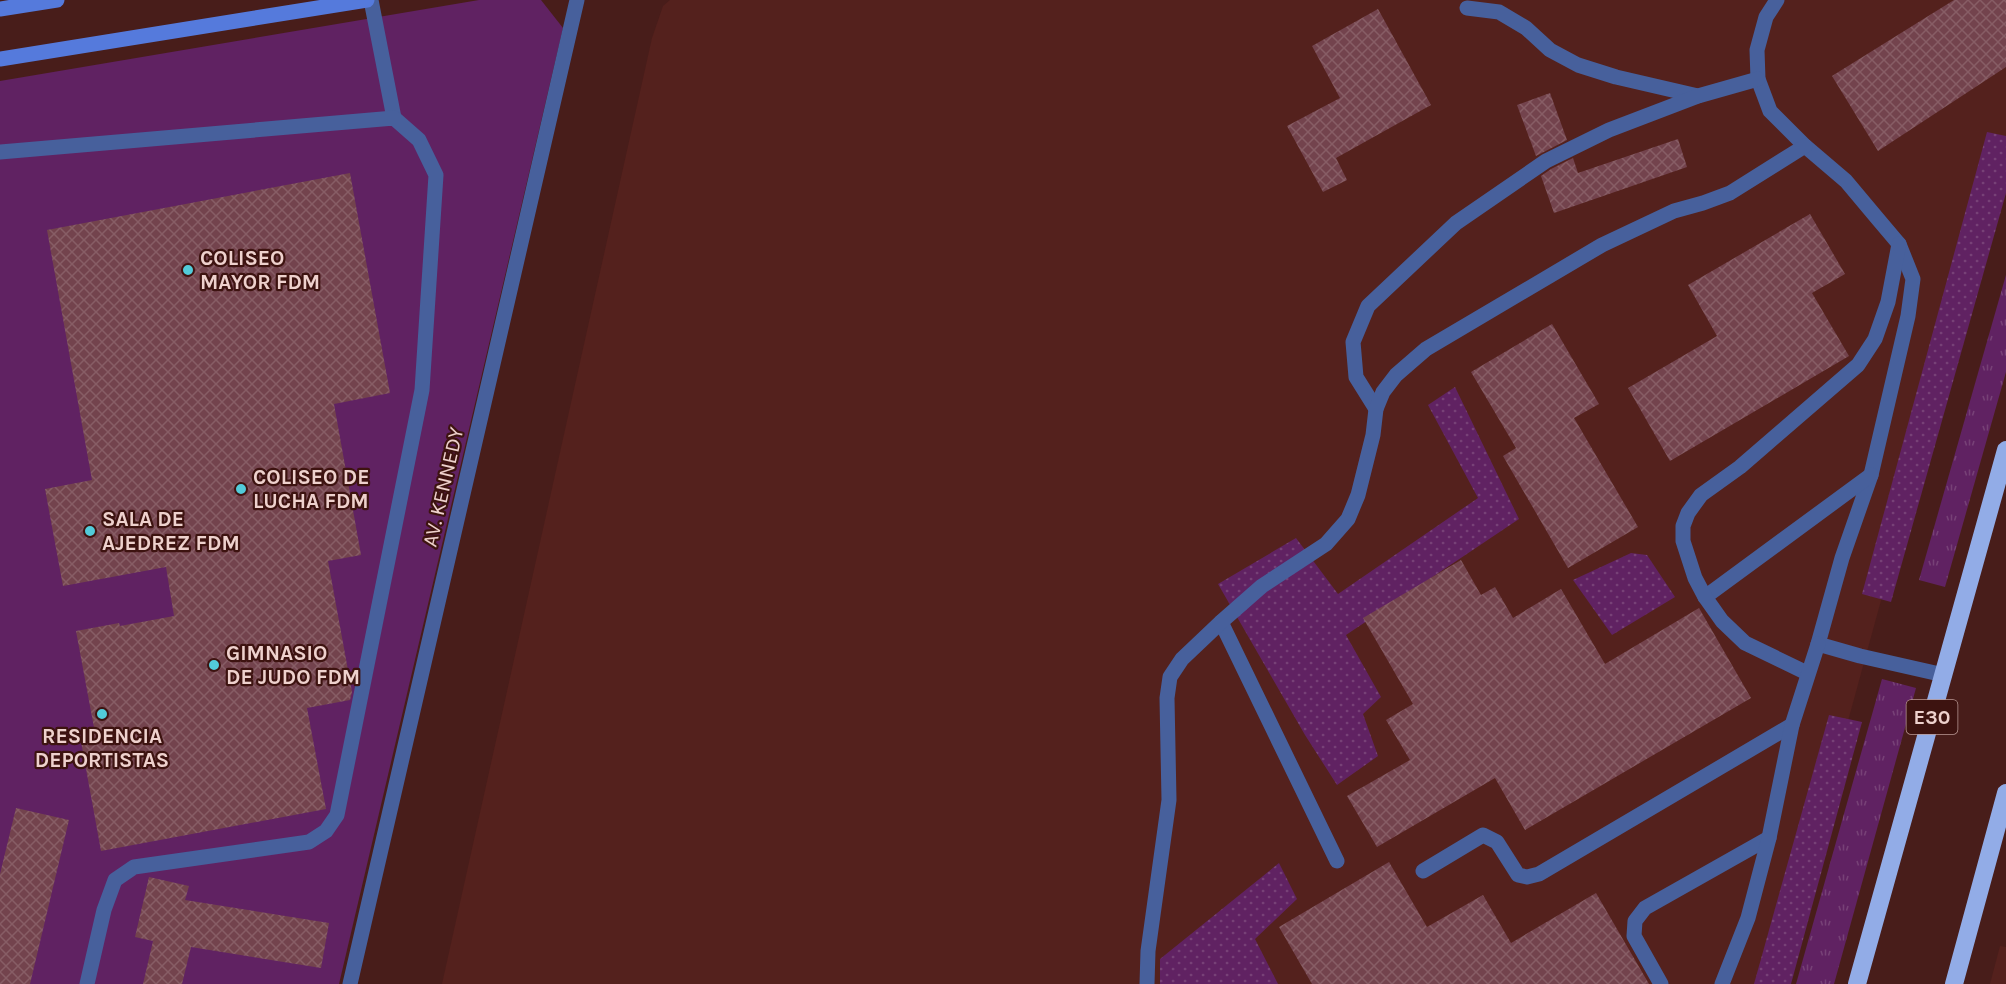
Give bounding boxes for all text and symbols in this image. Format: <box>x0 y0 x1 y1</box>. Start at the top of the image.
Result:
place label: COLISEO MAYOR FDM <box>200 246 320 294</box>
marker: COLISEO MAYOR FDM <box>181 263 195 277</box>
street label: AV. KENNEDY <box>418 424 469 549</box>
place label: COLISEO DE LUCHA FDM <box>253 465 370 513</box>
marker: COLISEO DE LUCHA FDM <box>234 482 248 496</box>
place label: SALA DE AJEDREZ FDM <box>102 507 240 555</box>
marker: SALA DE AJEDREZ FDM <box>83 524 97 538</box>
place label: GIMNASIO DE JUDO FDM <box>226 641 360 689</box>
marker: GIMNASIO DE JUDO FDM <box>207 658 221 672</box>
road number: E30 <box>1906 700 1958 734</box>
marker: RESIDENCIA DEPORTISTAS <box>95 707 109 721</box>
place label: RESIDENCIA DEPORTISTAS <box>35 724 169 772</box>

